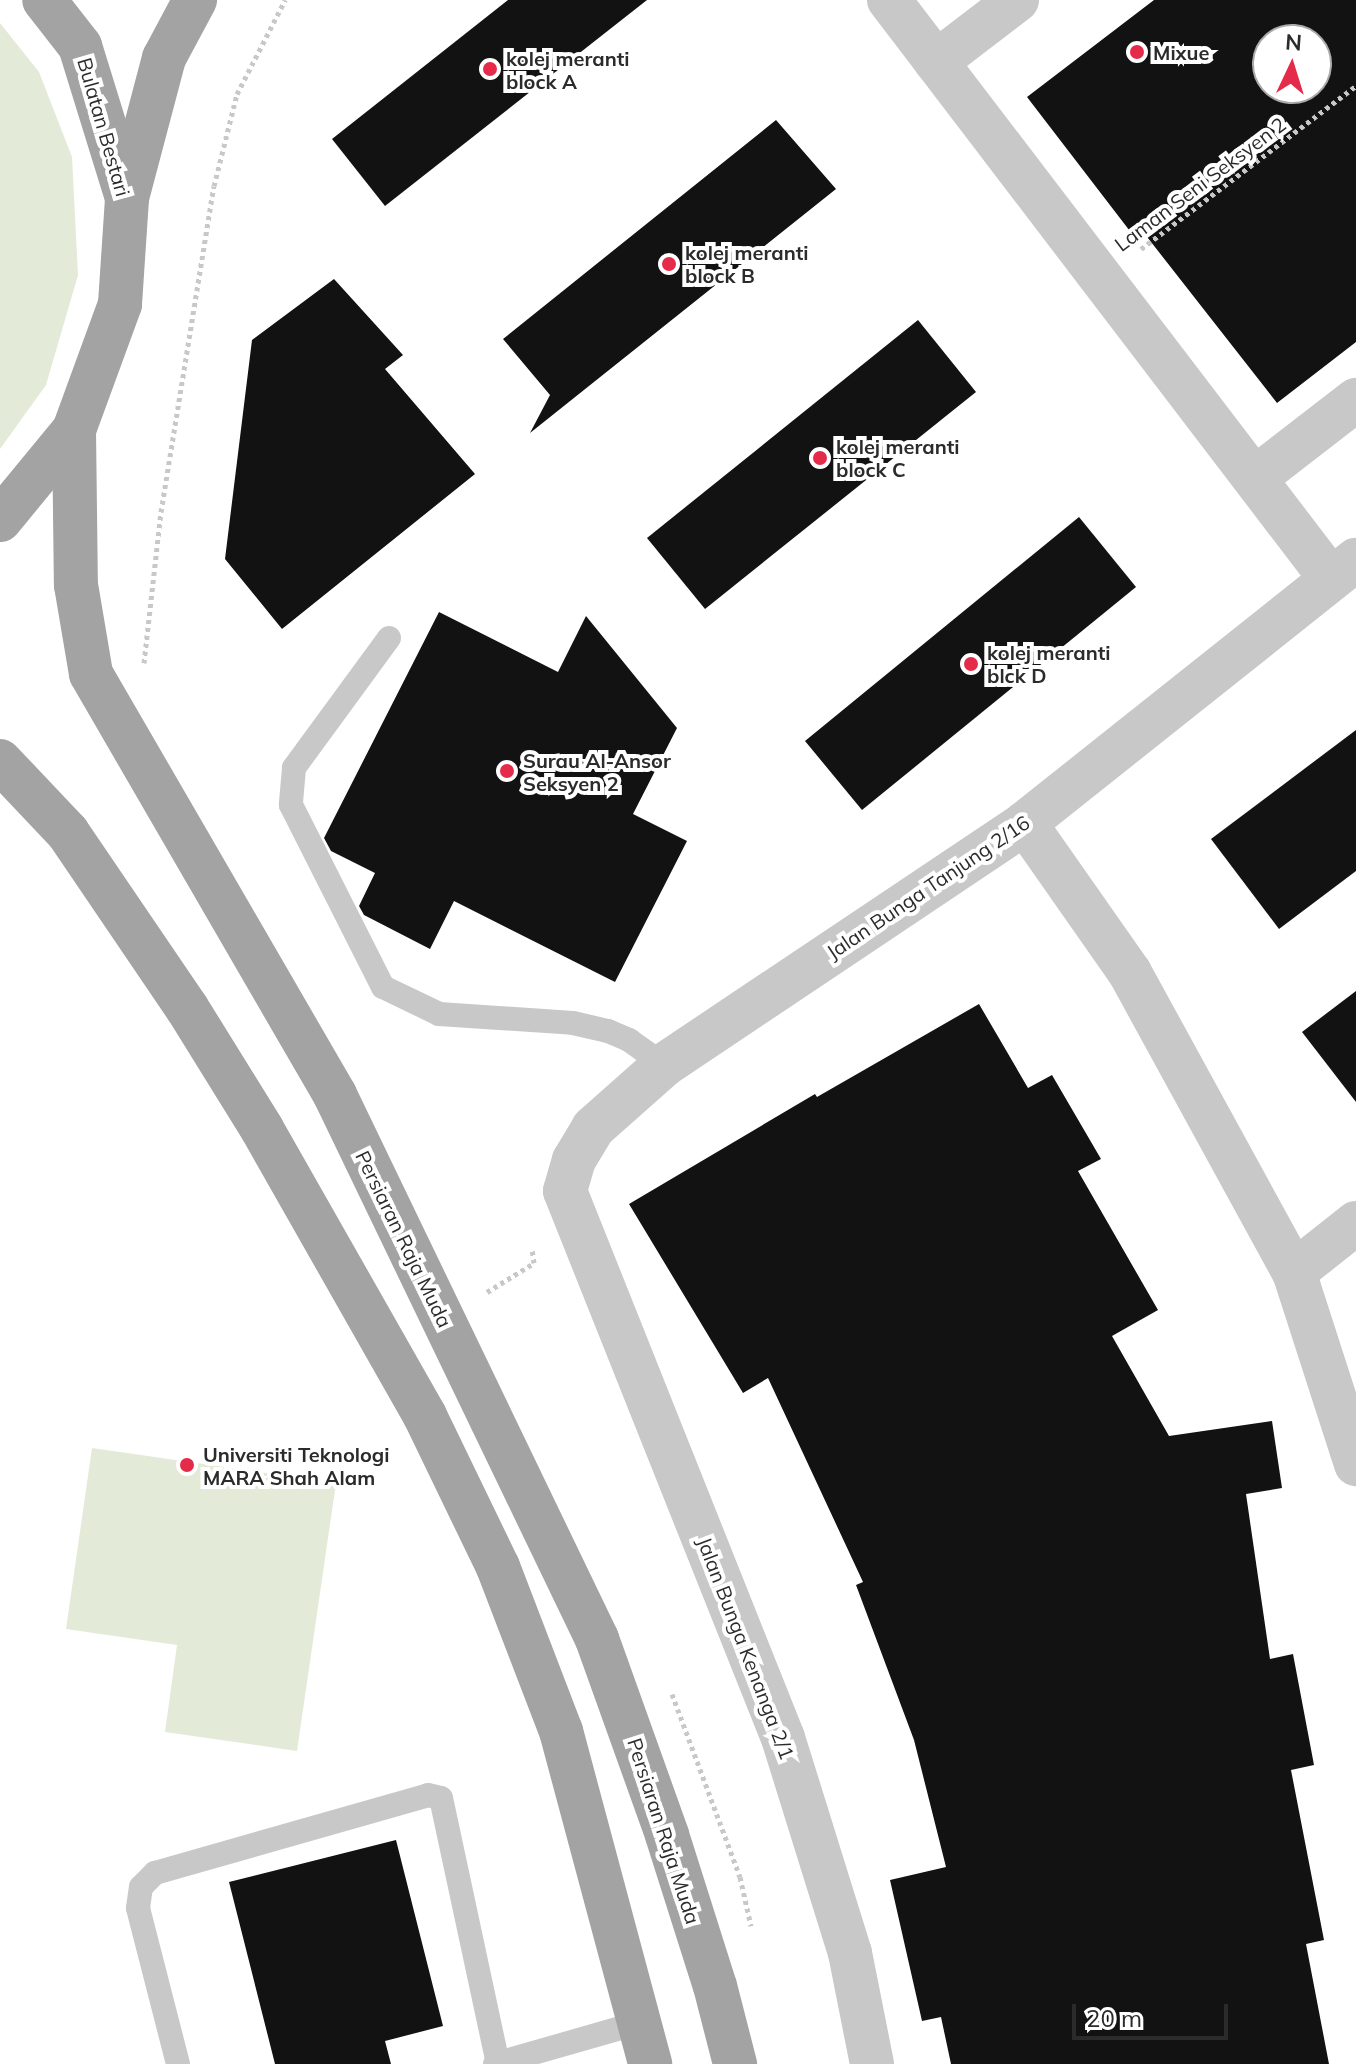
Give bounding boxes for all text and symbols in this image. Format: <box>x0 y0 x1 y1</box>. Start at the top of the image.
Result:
north arrow <box>1252 24 1332 104</box>
text: N <box>1284 28 1303 57</box>
place label: Mixue <box>1153 40 1209 64</box>
marker: Mixue <box>1128 43 1146 61</box>
place label: kolej meranti block A <box>506 46 630 93</box>
street label: Bulatan Bestari <box>73 55 135 199</box>
marker: kolej meranti block A <box>481 60 499 78</box>
street label: Laman Seni Seksyen 2 <box>1110 112 1290 256</box>
place label: kolej meranti block B <box>685 240 809 287</box>
marker: kolej meranti block B <box>660 255 678 273</box>
place label: kolej meranti block C <box>836 434 960 481</box>
marker: kolej meranti block C <box>811 449 829 467</box>
place label: kolej meranti blck D <box>987 640 1111 687</box>
marker: kolej meranti blck D <box>962 655 980 673</box>
place label: Surau Al-Ansor Seksyen 2 <box>523 748 671 795</box>
marker: Surau Al-Ansor Seksyen 2 <box>498 762 516 780</box>
street label: Jalan Bunga Tanjung 2/16 <box>822 810 1034 964</box>
street label: Persiaran Raja Muda <box>351 1147 457 1331</box>
place label: Universiti Teknologi MARA Shah Alam <box>203 1442 389 1489</box>
marker: Universiti Teknologi MARA Shah Alam <box>178 1456 196 1474</box>
street label: Jalan Bunga Kenanga 2/1 <box>692 1533 800 1763</box>
street label: Persiaran Raja Muda <box>623 1735 705 1927</box>
scale bar <box>1076 1988 1232 2038</box>
text: 20 m <box>1086 2003 1142 2033</box>

